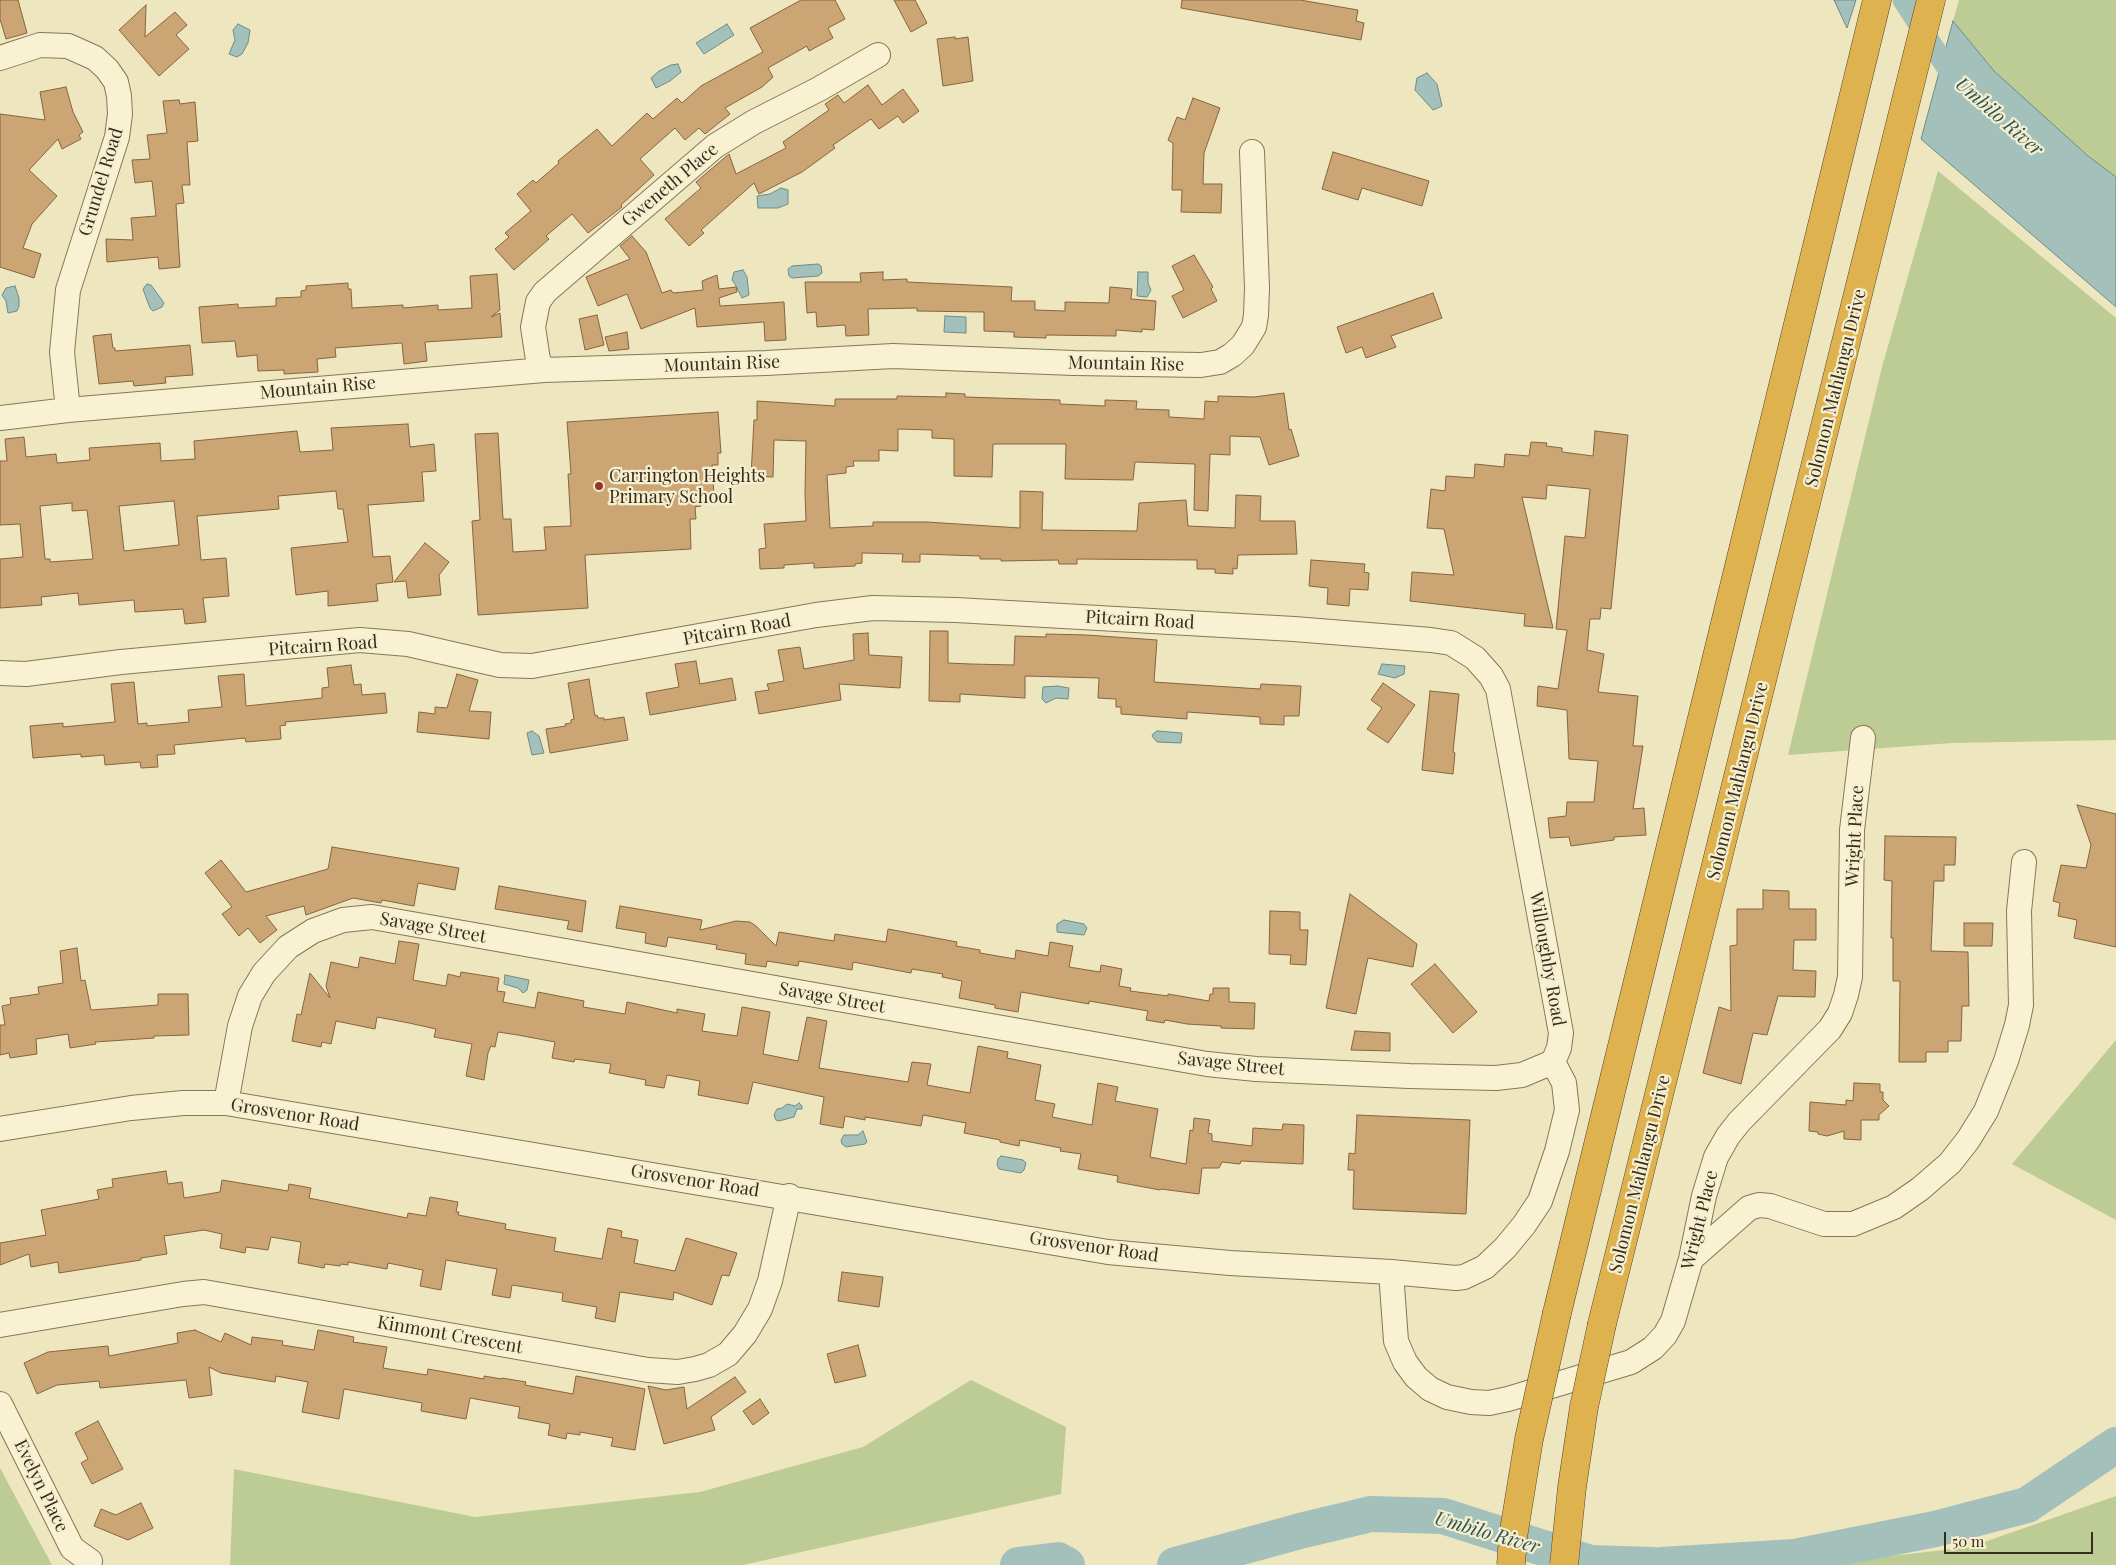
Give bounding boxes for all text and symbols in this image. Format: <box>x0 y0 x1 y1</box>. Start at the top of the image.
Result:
water label: Umbilo River <box>1951 73 2047 161</box>
street label: Grundel Road <box>74 125 128 239</box>
street label: Gweneth Place <box>617 138 723 232</box>
street label: Solomon Mahlangu Drive <box>1801 287 1871 489</box>
street label: Mountain Rise <box>663 351 781 377</box>
street label: Mountain Rise <box>1068 352 1184 376</box>
street label: Mountain Rise <box>259 372 377 404</box>
place label: Carrington Heights Primary School <box>609 465 765 508</box>
marker: Carrington Heights Primary School <box>593 480 605 492</box>
street label: Pitcairn Road <box>1085 606 1195 634</box>
street label: Pitcairn Road <box>681 610 793 650</box>
street label: Pitcairn Road <box>268 631 378 661</box>
street label: Solomon Mahlangu Drive <box>1703 680 1773 882</box>
street label: Wright Place <box>1842 784 1868 888</box>
street label: Willoughby Road <box>1525 890 1569 1028</box>
street label: Savage Street <box>378 908 488 948</box>
street label: Savage Street <box>777 978 887 1018</box>
street label: Savage Street <box>1176 1048 1286 1080</box>
street label: Solomon Mahlangu Drive <box>1605 1073 1675 1275</box>
street label: Grosvenor Road <box>229 1094 361 1136</box>
street label: Grosvenor Road <box>629 1160 761 1202</box>
street label: Wright Place <box>1677 1168 1723 1272</box>
street label: Grosvenor Road <box>1028 1227 1160 1267</box>
street label: Kinmont Crescent <box>376 1312 524 1358</box>
street label: Evelyn Place <box>9 1436 73 1536</box>
water label: Umbilo River <box>1432 1507 1542 1559</box>
scale bar <box>1946 1522 2095 1554</box>
text: 50 m <box>1952 1531 1984 1551</box>

